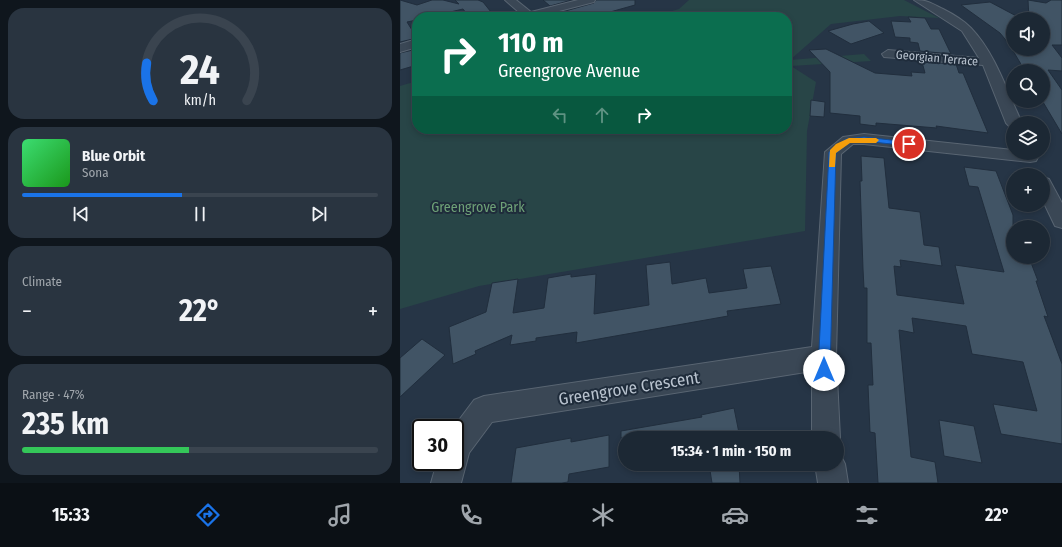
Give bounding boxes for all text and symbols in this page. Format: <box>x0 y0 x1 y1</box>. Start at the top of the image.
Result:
map controls <box>1006 12 1050 264</box>
button: sound <box>1006 12 1050 56</box>
text: 110 m <box>498 26 564 59</box>
icon: right <box>432 28 484 80</box>
text: 24 <box>179 45 220 95</box>
street label: Georgian Terrace <box>895 47 979 69</box>
text: Greengrove Avenue <box>498 60 640 82</box>
button: search <box>1006 64 1050 108</box>
text: km/h <box>184 92 216 109</box>
icon: left <box>549 104 571 126</box>
icon: ahead <box>591 104 613 126</box>
icon: right <box>633 104 655 126</box>
button: layers <box>1006 116 1050 160</box>
pin <box>892 127 926 161</box>
icon: arrive <box>898 133 920 155</box>
text: Blue Orbit <box>82 147 145 165</box>
text: Sona <box>82 165 109 180</box>
button: + <box>1006 168 1050 212</box>
park label: Greengrove Park <box>431 199 525 216</box>
icon: previous <box>70 203 92 225</box>
icon: pause <box>189 203 211 225</box>
icon: next <box>308 203 330 225</box>
button: − <box>1006 220 1050 264</box>
text: Climate <box>22 274 62 289</box>
text: 22° <box>179 293 221 329</box>
text: − <box>22 298 32 325</box>
text: + <box>368 298 378 325</box>
position arrow <box>803 349 845 391</box>
street label: Greengrove Crescent <box>557 367 702 410</box>
text: Range · 47% <box>22 387 85 402</box>
text: 235 km <box>22 406 109 442</box>
speed limit sign: 30 <box>412 419 464 471</box>
text: 15:34 · 1 min · 150 m <box>671 442 791 460</box>
icon: directions <box>194 501 222 529</box>
icon: music <box>326 501 354 529</box>
icon: phone <box>457 501 485 529</box>
icon: climate <box>589 501 617 529</box>
icon: car <box>721 501 749 529</box>
icon: filters <box>853 501 881 529</box>
text: 15:33 <box>52 504 90 526</box>
text: 22° <box>985 504 1010 526</box>

